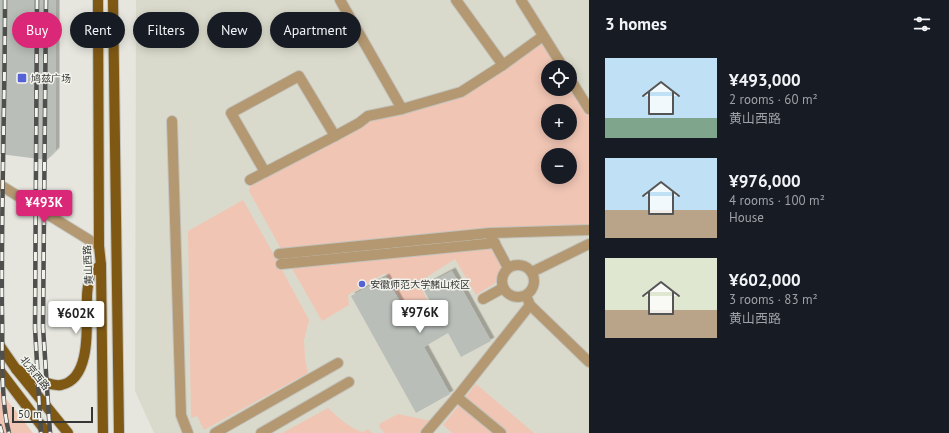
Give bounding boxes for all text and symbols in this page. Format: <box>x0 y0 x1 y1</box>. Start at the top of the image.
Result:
chip: Buy <box>12 12 62 48</box>
chip: Rent <box>70 12 125 48</box>
chip: Filters <box>133 12 199 48</box>
chip: New <box>207 12 262 48</box>
chip: Apartment <box>270 12 361 48</box>
text: 3 homes <box>605 13 667 35</box>
icon: filters <box>911 13 933 35</box>
map controls <box>541 60 577 184</box>
button: locate <box>541 60 577 96</box>
text: ¥493,000 <box>729 69 801 91</box>
marker: 鸠兹广场 <box>16 72 28 84</box>
place label: 鸠兹广场 <box>31 72 71 85</box>
icon: home <box>637 74 685 122</box>
text: 2 rooms · 60 m² <box>729 91 818 108</box>
button: + <box>541 104 577 140</box>
text: 黄山西路 <box>729 110 781 127</box>
button: − <box>541 148 577 184</box>
text: ¥976,000 <box>729 170 801 192</box>
icon: home <box>637 174 685 222</box>
pin: ¥493K <box>16 190 72 224</box>
text: 4 rooms · 100 m² <box>729 192 825 209</box>
text: ¥493K <box>25 194 63 211</box>
text: House <box>729 209 764 226</box>
street label: 黄山西路 <box>80 245 96 285</box>
text: ¥602,000 <box>729 269 801 291</box>
icon: home <box>637 274 685 322</box>
place label: 安徽师范大学赭山校区 <box>370 278 470 291</box>
marker: 安徽师范大学赭山校区 <box>357 279 367 289</box>
text: 3 rooms · 83 m² <box>729 291 818 308</box>
pin: ¥976K <box>392 300 448 334</box>
pin: ¥602K <box>48 301 104 335</box>
text: ¥976K <box>401 304 439 321</box>
text: ¥602K <box>57 305 95 322</box>
text: 黄山西路 <box>729 310 781 327</box>
street label: 北京西路 <box>17 353 53 393</box>
scale bar <box>12 405 93 424</box>
text: 50 m <box>18 407 42 421</box>

